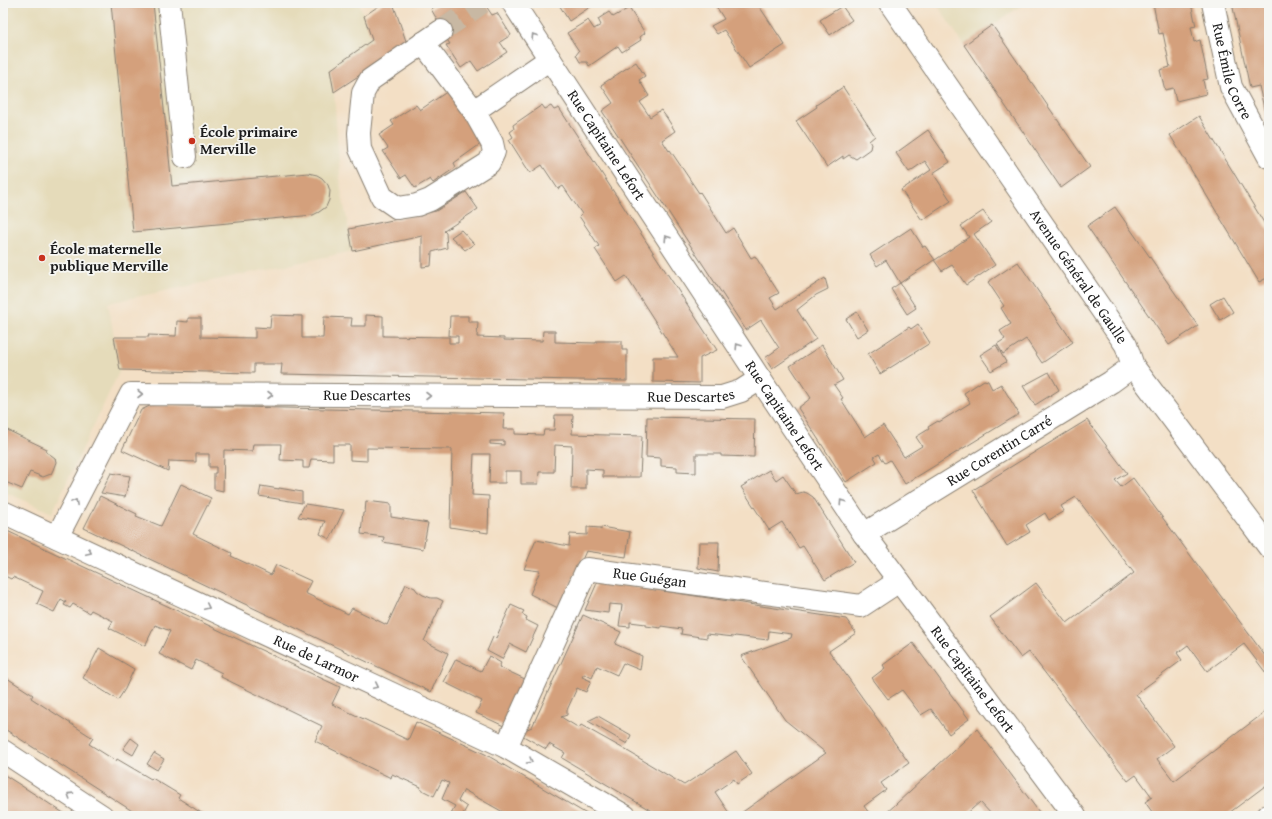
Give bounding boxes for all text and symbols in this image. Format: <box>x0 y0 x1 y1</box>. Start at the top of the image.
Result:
street label: Rue Émile Corre <box>1208 21 1258 123</box>
one-way arrow <box>532 33 539 40</box>
street label: Rue Capitaine Lefort <box>563 85 651 205</box>
place label: École primaire Merville <box>200 121 298 159</box>
marker: École primaire Merville <box>187 136 197 146</box>
street label: Avenue Général de Gaulle <box>1025 204 1133 348</box>
one-way arrow <box>664 235 672 242</box>
place label: École maternelle publique Merville <box>50 238 168 276</box>
marker: École maternelle publique Merville <box>37 253 47 263</box>
one-way arrow <box>736 344 743 351</box>
street label: Rue Capitaine Lefort <box>741 356 830 475</box>
street label: Rue Descartes <box>647 383 737 407</box>
street label: Rue Descartes <box>323 384 411 405</box>
one-way arrow <box>137 390 143 398</box>
one-way arrow <box>267 391 273 399</box>
one-way arrow <box>425 392 431 400</box>
street label: Rue Corentin Carré <box>942 410 1056 491</box>
one-way arrow <box>70 499 78 506</box>
one-way arrow <box>840 499 847 506</box>
one-way arrow <box>85 547 93 555</box>
street label: Rue Guégan <box>612 562 689 592</box>
one-way arrow <box>203 602 211 610</box>
street label: Rue Capitaine Lefort <box>926 621 1020 737</box>
street label: Rue de Larmor <box>270 629 363 687</box>
one-way arrow <box>371 681 379 689</box>
one-way arrow <box>526 756 533 763</box>
one-way arrow <box>67 792 74 799</box>

